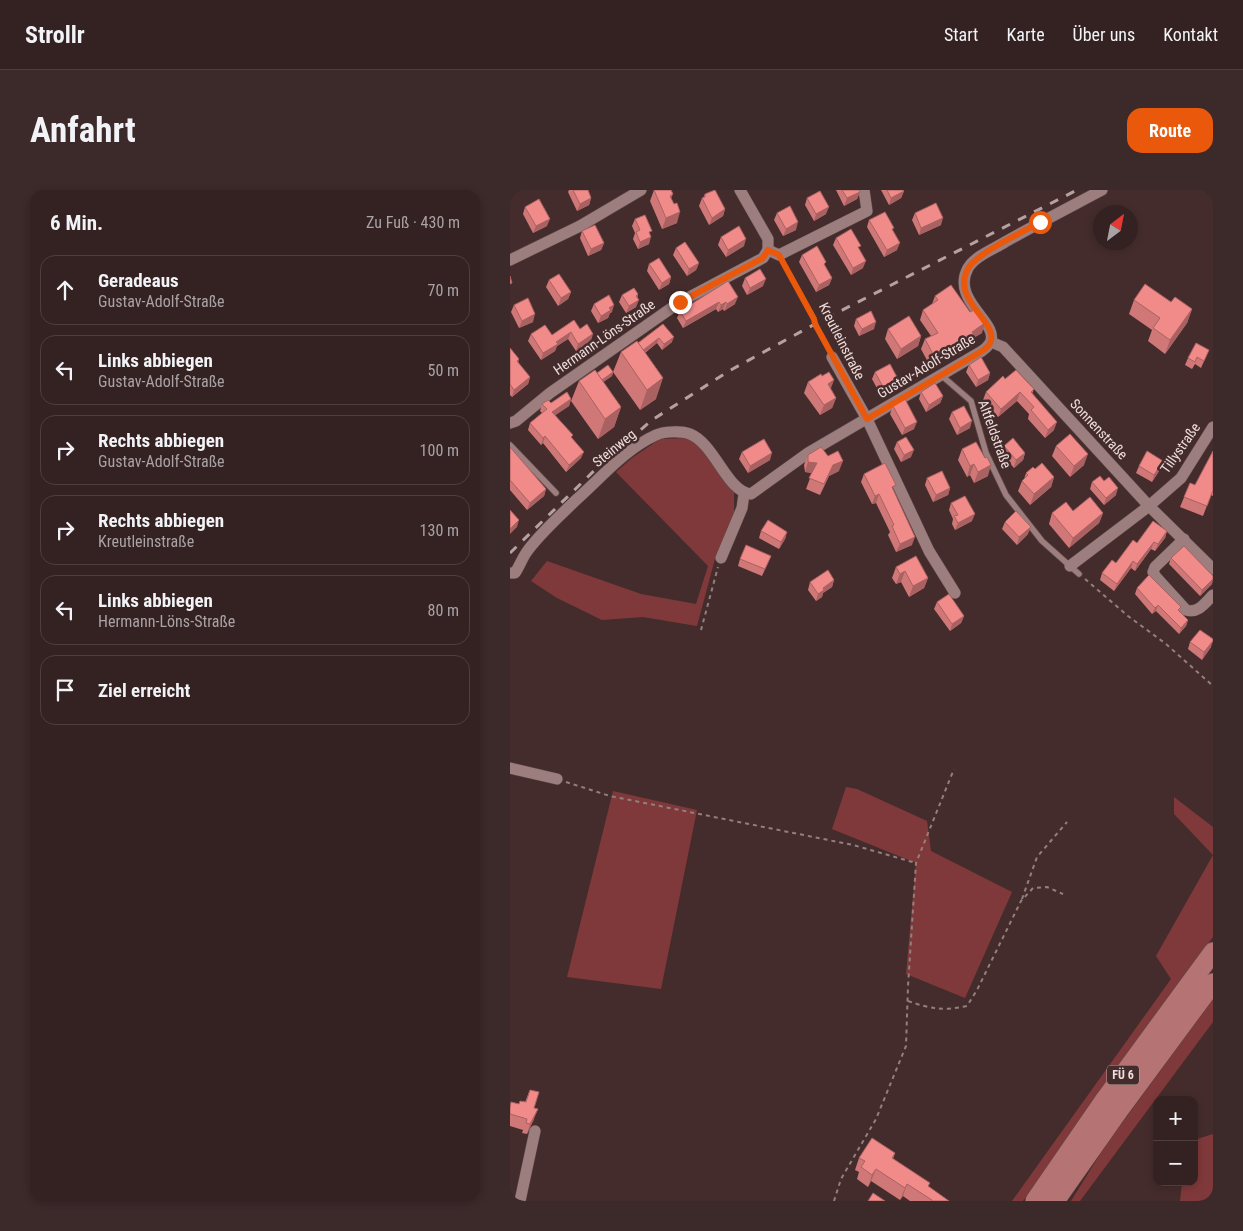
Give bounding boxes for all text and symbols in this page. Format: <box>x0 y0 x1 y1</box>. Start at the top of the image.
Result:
text: Strollr <box>25 21 85 49</box>
text: Start <box>944 24 978 45</box>
text: Karte <box>1006 24 1045 45</box>
text: Über uns <box>1073 24 1135 45</box>
text: Kontakt <box>1163 24 1218 45</box>
button: Route <box>1127 108 1213 153</box>
text: Anfahrt <box>30 110 136 151</box>
north arrow <box>1093 205 1138 250</box>
text: 6 Min. <box>50 211 103 235</box>
route start <box>1029 211 1052 234</box>
text: Zu Fuß · 430 m <box>366 213 460 232</box>
text: Geradeaus <box>98 269 179 292</box>
icon: ahead <box>51 276 79 304</box>
text: 70 m <box>427 281 459 300</box>
route end <box>669 291 692 314</box>
text: Gustav-Adolf-Straße <box>98 292 225 311</box>
street label: Hermann-Löns-Straße <box>550 296 658 378</box>
street label: Kreutleinstraße <box>816 300 868 382</box>
street label: Gustav-Adolf-Straße <box>874 330 978 401</box>
text: Links abbiegen <box>98 349 213 372</box>
icon: left <box>51 356 79 384</box>
text: 50 m <box>427 361 459 380</box>
text: Gustav-Adolf-Straße <box>98 372 225 391</box>
street label: Sonnenstraße <box>1067 396 1131 463</box>
street label: Altfeldstraße <box>975 398 1015 471</box>
street label: Tillystraße <box>1157 419 1203 476</box>
street label: Steinweg <box>589 426 639 470</box>
text: Rechts abbiegen <box>98 429 224 452</box>
icon: right <box>51 436 79 464</box>
text: 100 m <box>420 441 459 460</box>
text: Gustav-Adolf-Straße <box>98 452 225 471</box>
text: Rechts abbiegen <box>98 509 224 532</box>
icon: right <box>51 516 79 544</box>
text: 130 m <box>420 521 459 540</box>
text: Kreutleinstraße <box>98 532 194 551</box>
text: Links abbiegen <box>98 589 213 612</box>
icon: left <box>51 596 79 624</box>
text: 80 m <box>427 601 459 620</box>
text: Hermann-Löns-Straße <box>98 612 235 631</box>
icon: arrive <box>51 676 79 704</box>
text: Ziel erreicht <box>98 679 190 702</box>
road number: FÜ 6 <box>1107 1066 1139 1084</box>
map controls <box>1153 1096 1198 1186</box>
button: + <box>1153 1096 1198 1141</box>
button: − <box>1153 1141 1198 1186</box>

